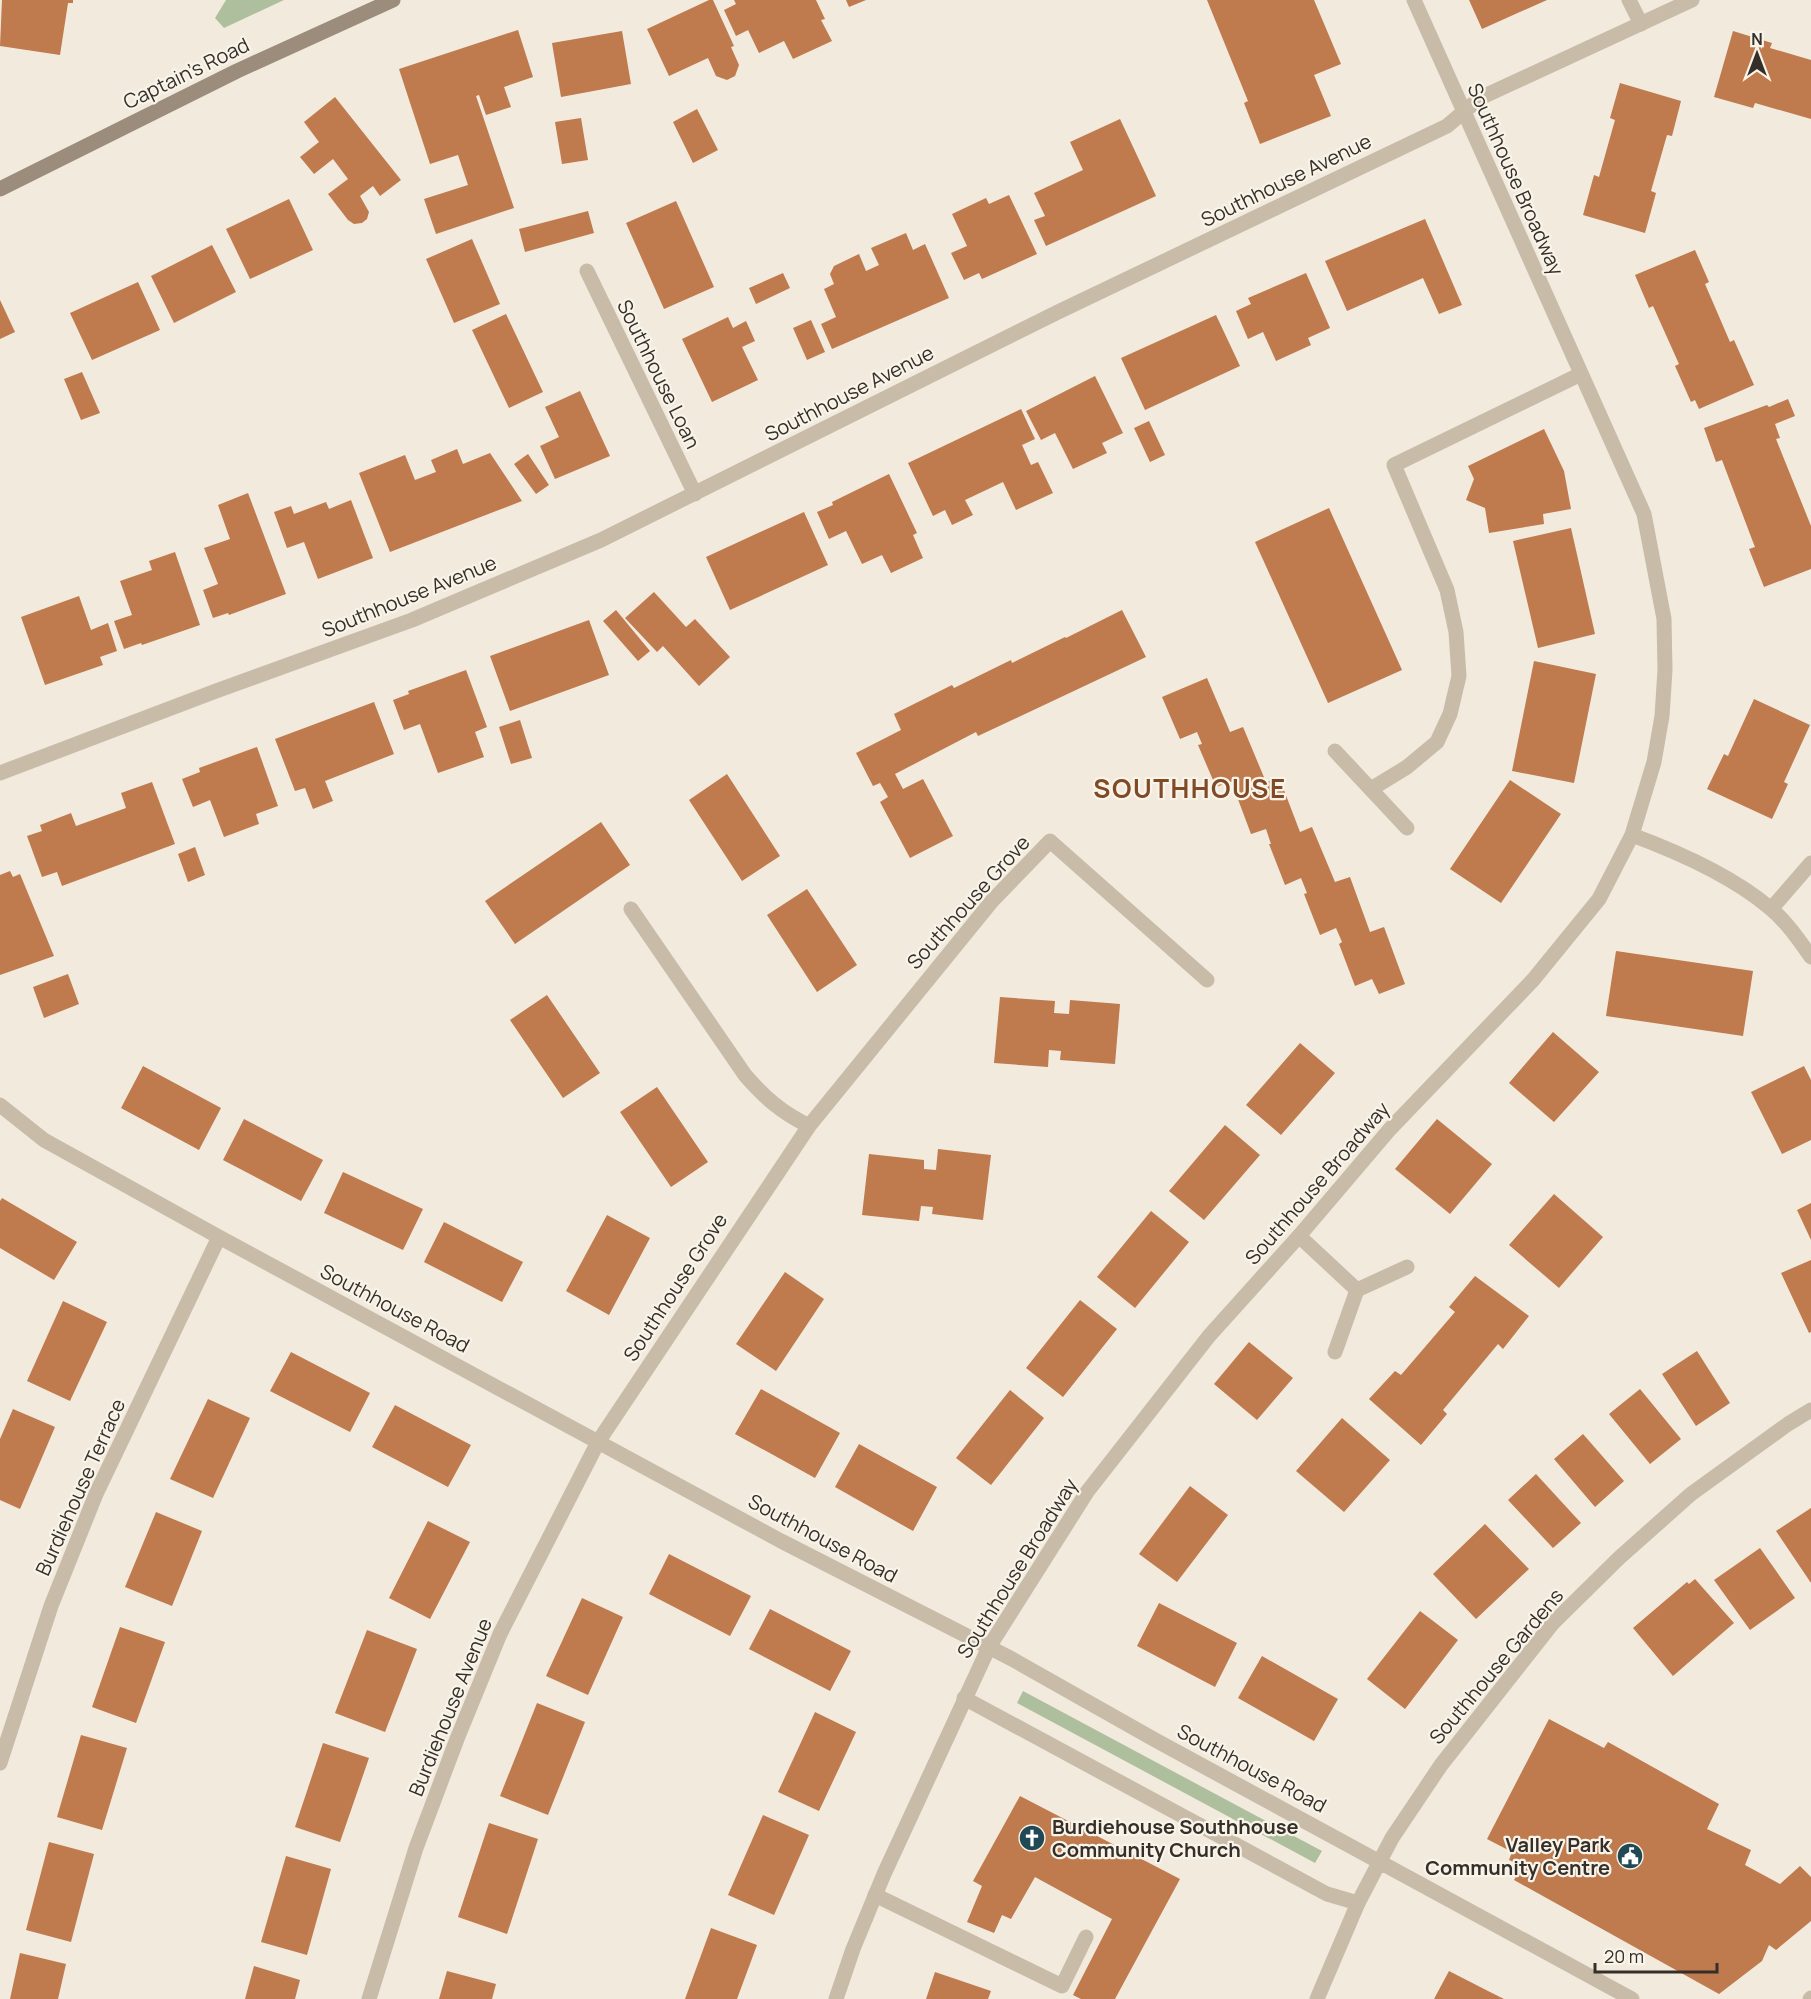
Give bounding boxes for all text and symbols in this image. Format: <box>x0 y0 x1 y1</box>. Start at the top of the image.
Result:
north arrow <box>1727 24 1787 84</box>
text: N <box>1751 28 1763 50</box>
street label: Captain's Road <box>119 31 253 115</box>
street label: Southhouse Broadway <box>1461 79 1571 280</box>
street label: Southhouse Avenue <box>1196 127 1376 233</box>
street label: Southhouse Loan <box>611 295 707 453</box>
street label: Southhouse Avenue <box>760 339 938 447</box>
street label: Southhouse Avenue <box>318 549 500 643</box>
district label: SOUTHHOUSE <box>1093 770 1287 806</box>
street label: Southhouse Grove <box>901 829 1035 975</box>
street label: Southhouse Broadway <box>1239 1095 1396 1270</box>
street label: Southhouse Grove <box>617 1208 733 1366</box>
street label: Southhouse Road <box>316 1257 474 1359</box>
street label: Burdiehouse Terrace <box>29 1394 131 1580</box>
street label: Southhouse Broadway <box>951 1472 1084 1663</box>
street label: Southhouse Road <box>744 1487 902 1589</box>
street label: Southhouse Gardens <box>1423 1582 1569 1750</box>
street label: Burdiehouse Avenue <box>402 1614 498 1800</box>
street label: Southhouse Road <box>1173 1717 1331 1819</box>
place label: Burdiehouse Southhouse Community Church <box>1052 1813 1299 1863</box>
church icon: Burdiehouse Southhouse Community Church <box>1017 1823 1047 1853</box>
place label: Valley Park Community Centre <box>1425 1831 1611 1881</box>
public building icon: Valley Park Community Centre <box>1615 1841 1645 1871</box>
scale bar <box>1595 1936 1716 1974</box>
text: 20 m <box>1604 1944 1644 1968</box>

